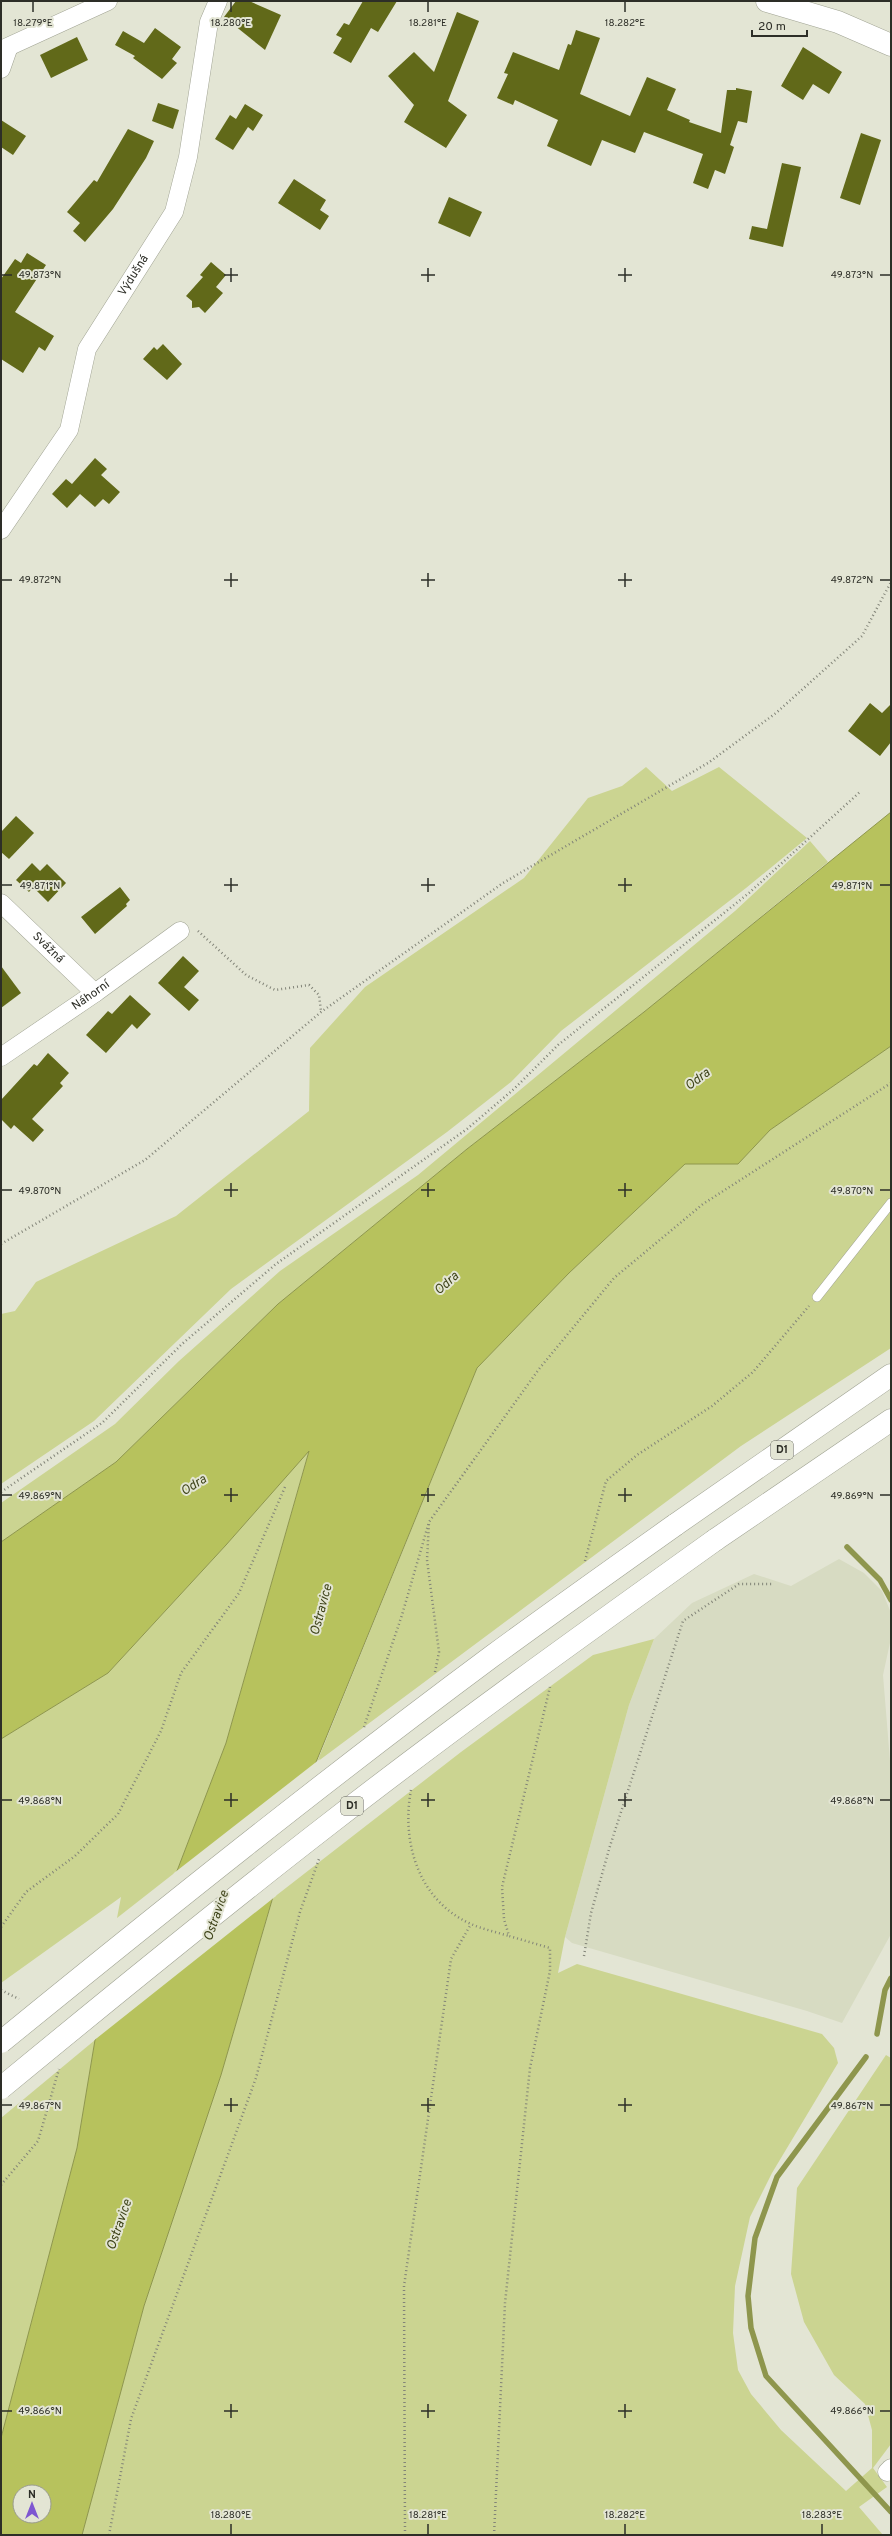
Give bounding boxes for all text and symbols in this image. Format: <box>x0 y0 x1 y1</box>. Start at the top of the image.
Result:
scale bar <box>752 12 807 38</box>
text: 18.279°E <box>13 17 53 30</box>
text: 18.280°E <box>211 17 251 30</box>
text: 18.281°E <box>409 17 447 30</box>
text: 18.282°E <box>605 17 645 30</box>
text: 20 m <box>758 19 786 35</box>
street label: Výdušná <box>115 252 153 299</box>
text: 49.873°N <box>19 269 61 282</box>
text: 49.873°N <box>831 269 873 282</box>
text: 49.872°N <box>19 574 61 587</box>
text: 49.872°N <box>831 574 873 587</box>
text: 49.871°N <box>20 880 60 893</box>
text: 49.871°N <box>832 880 872 893</box>
street label: Svážná <box>28 929 67 967</box>
street label: Náhorní <box>69 976 114 1014</box>
water label: Odra <box>682 1065 714 1094</box>
text: 49.870°N <box>19 1185 61 1198</box>
text: 49.870°N <box>831 1185 873 1198</box>
water label: Odra <box>432 1269 463 1299</box>
road number: D1 <box>771 1441 793 1459</box>
water label: Odra <box>178 1472 210 1500</box>
text: 49.869°N <box>18 1490 62 1503</box>
text: 49.869°N <box>830 1490 874 1503</box>
water label: Ostravice <box>307 1582 337 1637</box>
text: 49.868°N <box>18 1795 62 1808</box>
text: 49.868°N <box>830 1795 874 1808</box>
road number: D1 <box>341 1797 363 1815</box>
water label: Ostravice <box>201 1888 233 1943</box>
text: 49.867°N <box>19 2100 61 2113</box>
text: 49.867°N <box>831 2100 873 2113</box>
water label: Ostravice <box>104 2197 136 2252</box>
text: 49.866°N <box>18 2405 62 2418</box>
text: 49.866°N <box>830 2405 874 2418</box>
north arrow <box>12 2484 52 2524</box>
text: N <box>28 2488 36 2502</box>
text: 18.280°E <box>211 2509 251 2522</box>
text: 18.281°E <box>409 2509 447 2522</box>
text: 18.282°E <box>605 2509 645 2522</box>
text: 18.283°E <box>802 2509 842 2522</box>

